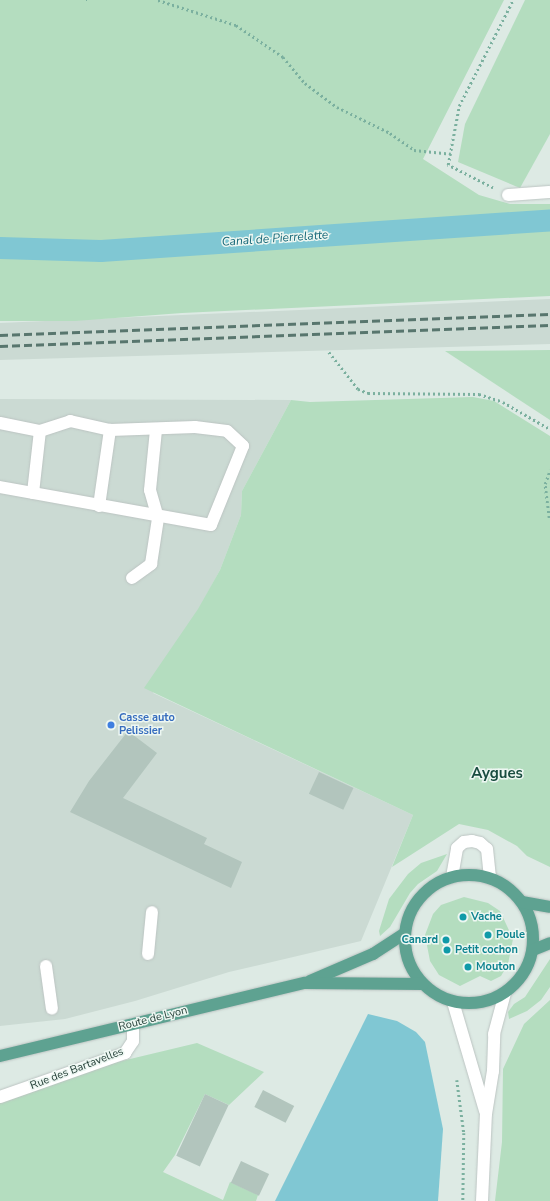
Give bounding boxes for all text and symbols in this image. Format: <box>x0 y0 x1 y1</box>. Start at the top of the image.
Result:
water label: Canal de Pierrelatte <box>221 228 329 250</box>
place label: Casse auto Pelissier <box>119 712 175 738</box>
marker: Casse auto Pelissier <box>106 720 116 730</box>
district label: Aygues <box>471 765 523 783</box>
place label: Vache <box>471 910 502 924</box>
marker: Vache <box>458 912 468 922</box>
place label: Poule <box>496 928 525 942</box>
marker: Poule <box>483 930 493 940</box>
place label: Canard <box>401 933 438 947</box>
marker: Canard <box>441 935 451 945</box>
place label: Petit cochon <box>455 943 518 957</box>
marker: Petit cochon <box>442 945 452 955</box>
place label: Mouton <box>476 960 515 974</box>
marker: Mouton <box>463 962 473 972</box>
street label: Route de Lyon <box>117 1004 189 1034</box>
street label: Rue des Bartavelles <box>29 1045 125 1093</box>

